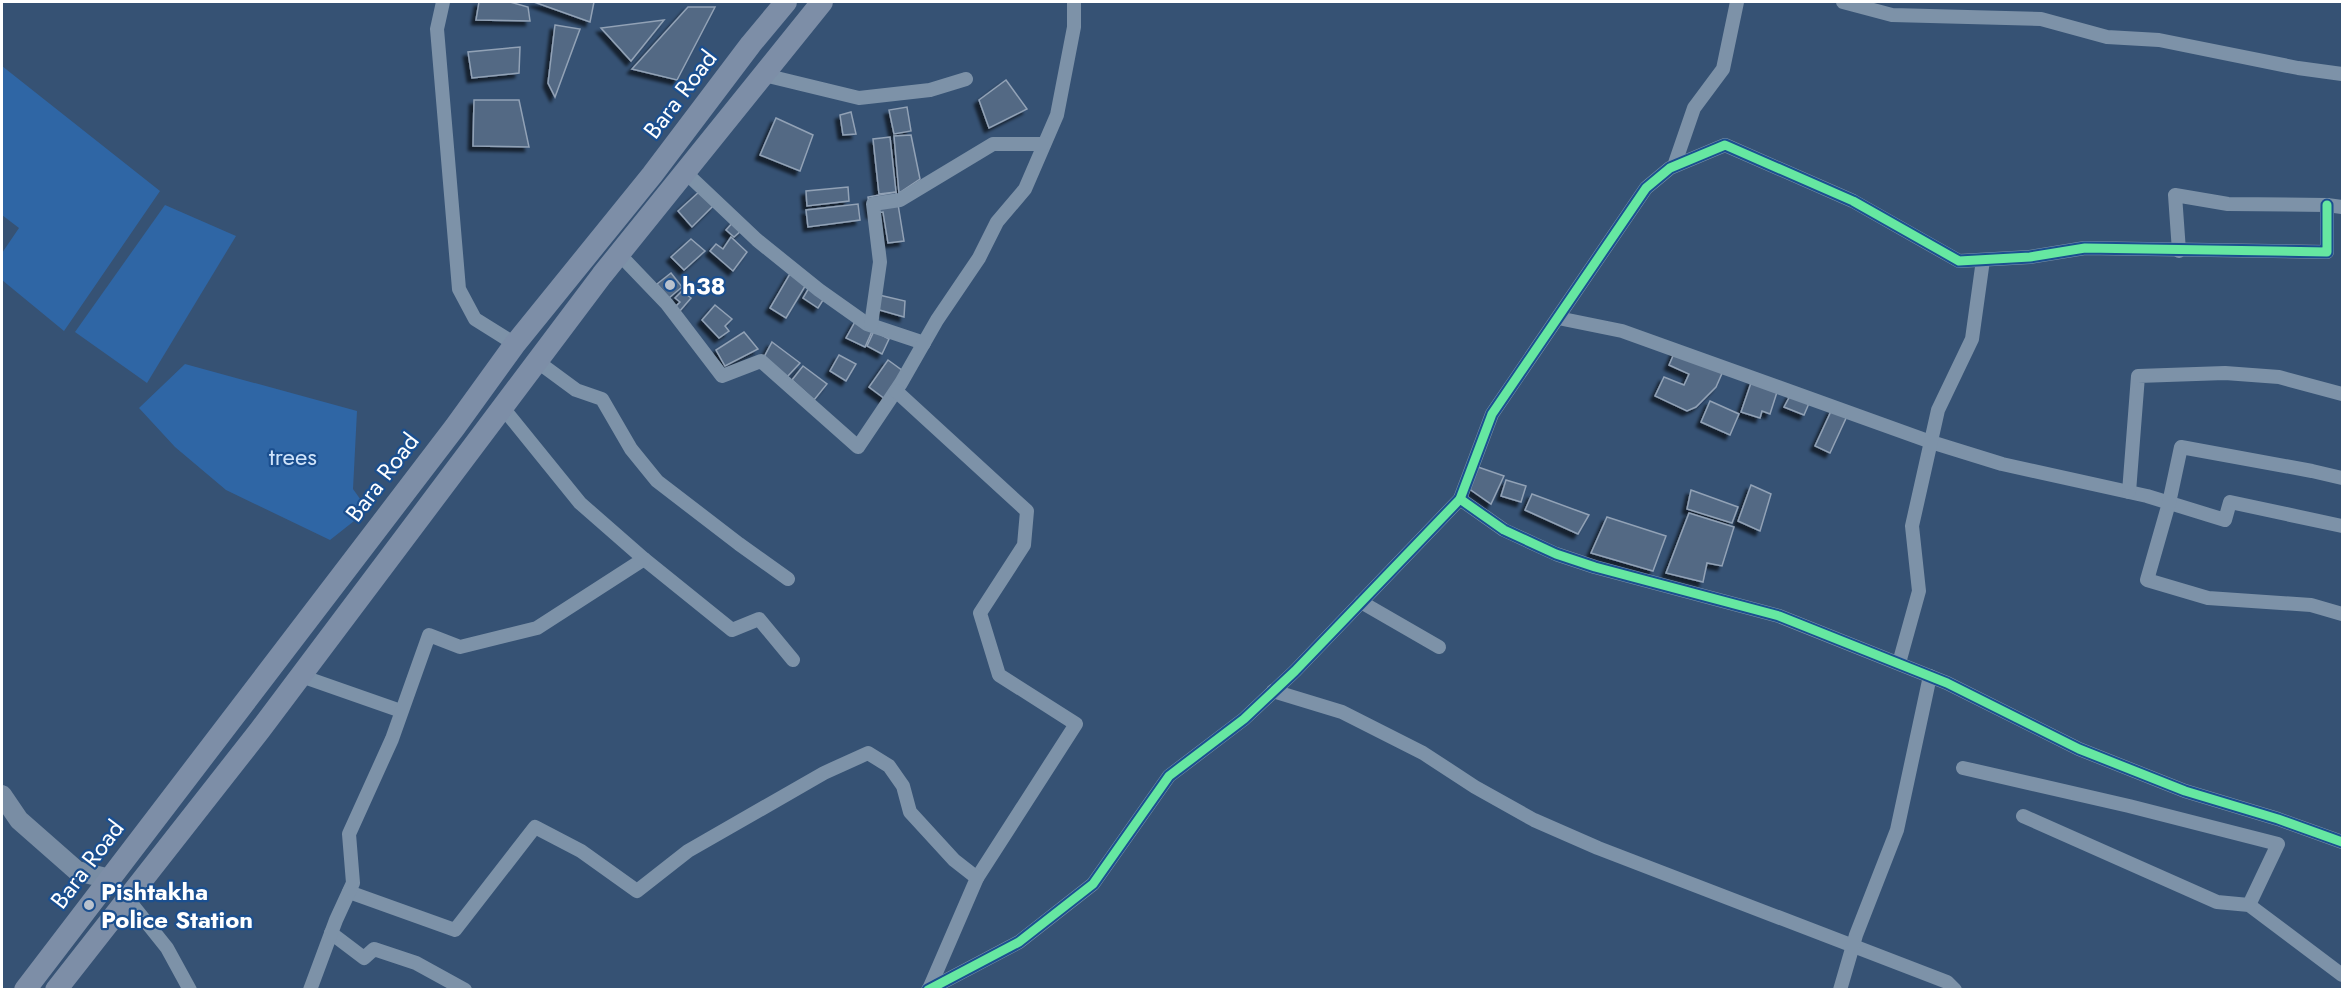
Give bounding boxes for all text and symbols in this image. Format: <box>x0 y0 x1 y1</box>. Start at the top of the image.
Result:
street label: Bara Road <box>635 42 725 146</box>
place label: h38 <box>682 268 726 303</box>
marker: h38 <box>663 278 677 292</box>
street label: Bara Road <box>337 425 427 529</box>
park label: trees <box>269 439 317 474</box>
street label: Bara Road <box>42 812 132 916</box>
place label: Pishtakha Police Station <box>101 874 253 937</box>
marker: Pishtakha Police Station <box>82 898 96 912</box>

